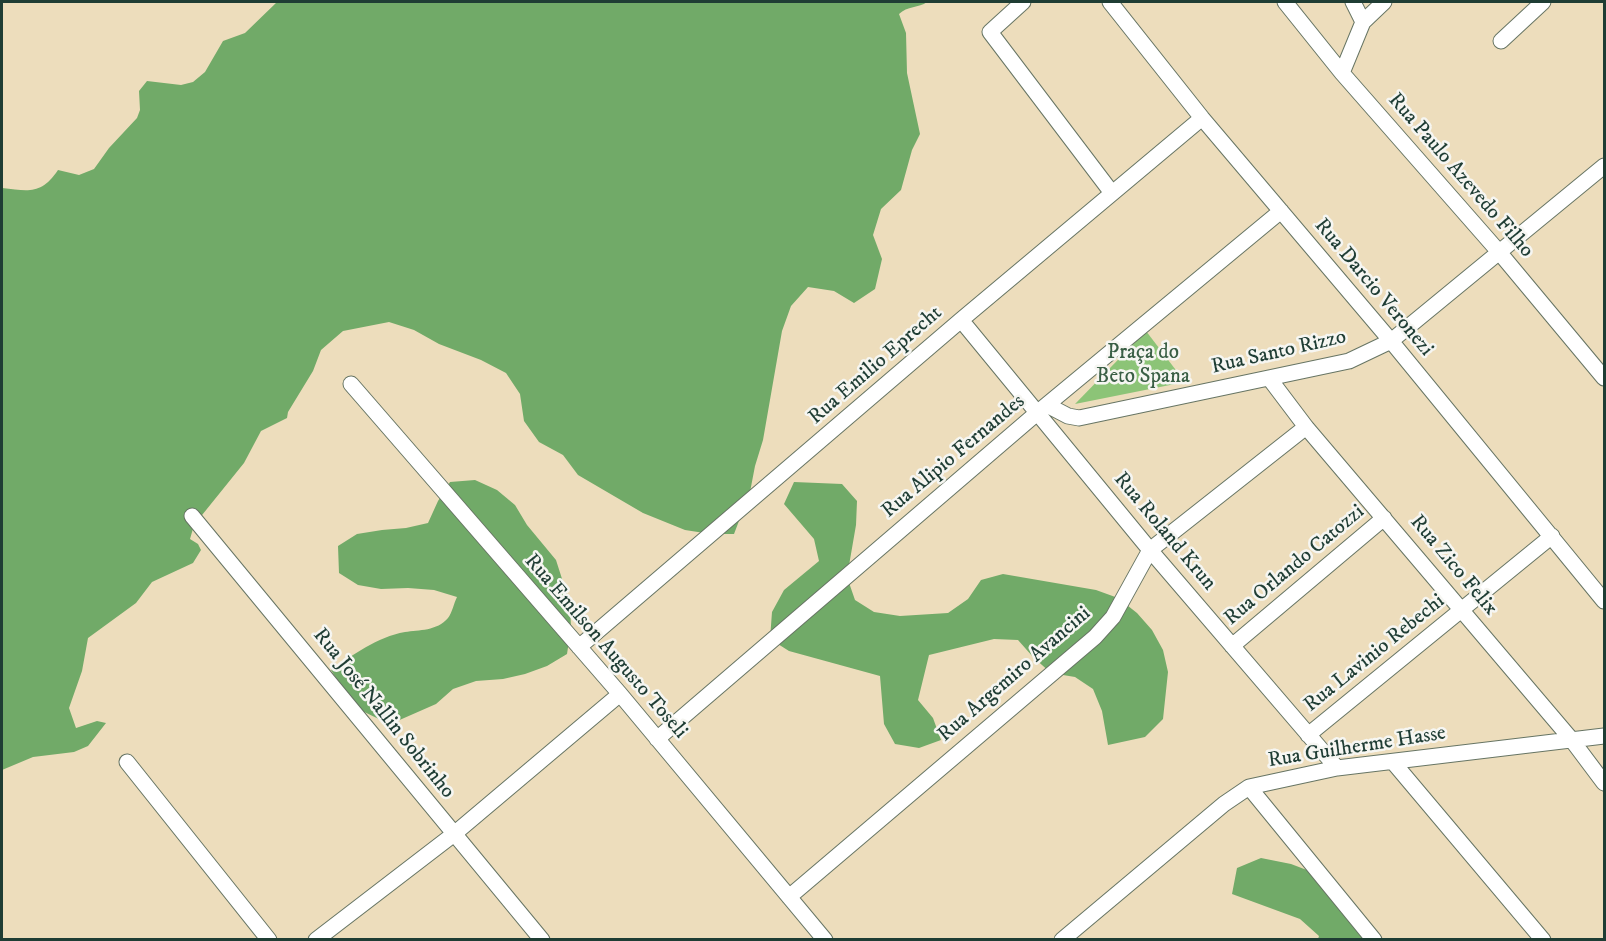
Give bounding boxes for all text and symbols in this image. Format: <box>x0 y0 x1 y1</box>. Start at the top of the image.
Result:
street label: Rua Paulo Azevedo Filho <box>1382 89 1538 263</box>
street label: Rua Darcio Veronezi <box>1308 214 1438 362</box>
street label: Rua Emilio Eprecht <box>804 301 948 431</box>
street label: Rua Santo Rizzo <box>1209 325 1349 381</box>
park label: Praça do Beto Spana <box>1096 341 1190 391</box>
street label: Rua Alipio Fernandes <box>877 390 1031 524</box>
street label: Rua Roland Krun <box>1107 468 1221 596</box>
street label: Rua Orlando Catozzi <box>1220 500 1370 632</box>
street label: Rua Zico Felix <box>1404 511 1502 621</box>
street label: Rua Emilson Augusto Toseli <box>518 550 692 744</box>
street label: Rua Lavinio Rebechi <box>1300 590 1450 718</box>
street label: Rua Argemiro Avancini <box>933 602 1097 748</box>
street label: Rua José Nallin Sobrinho <box>307 624 459 804</box>
street label: Rua Guilherme Hasse <box>1266 721 1448 775</box>

